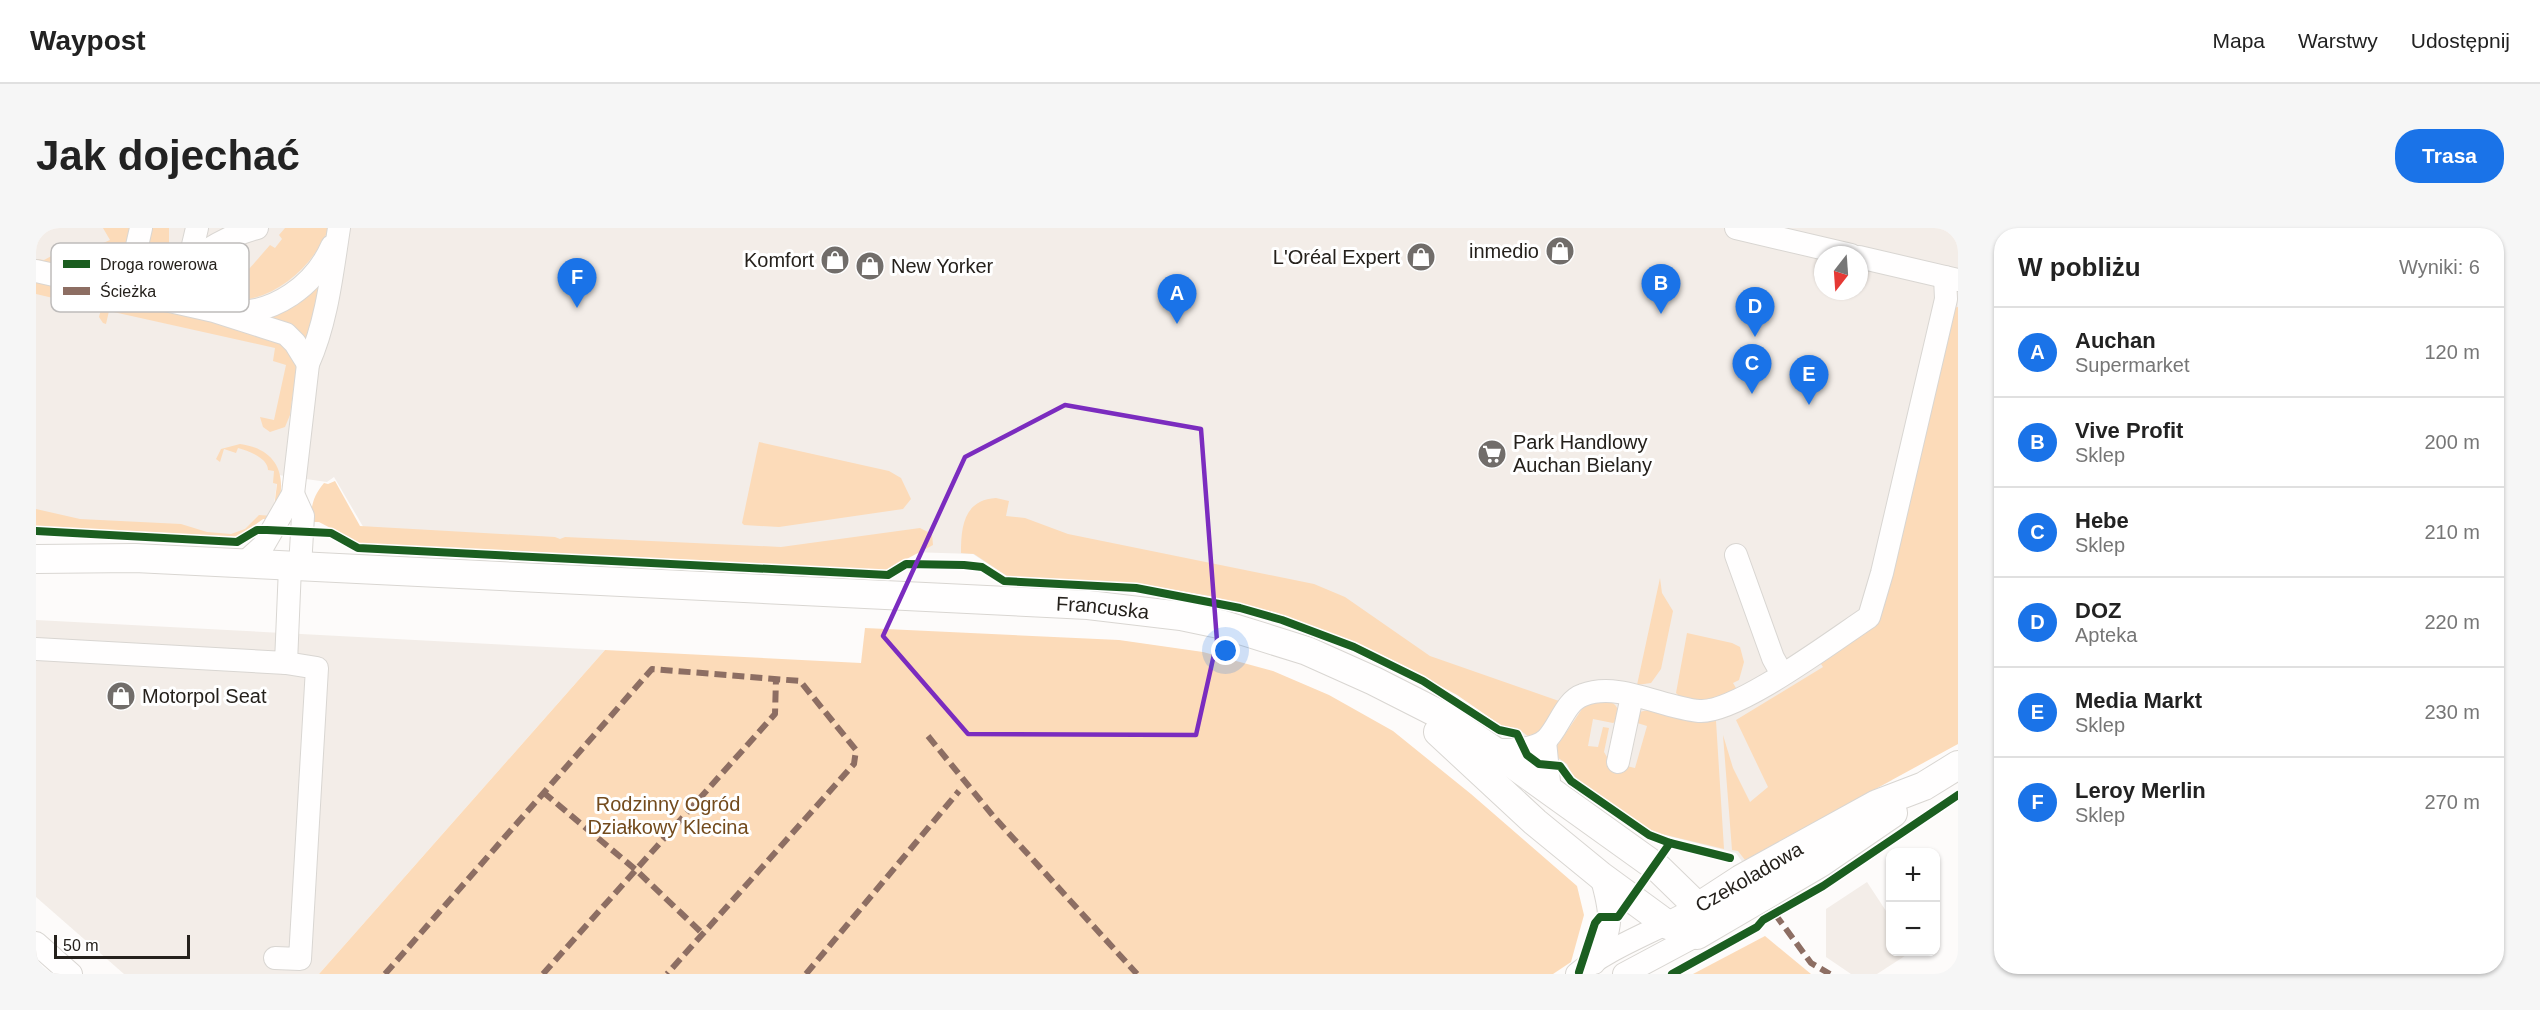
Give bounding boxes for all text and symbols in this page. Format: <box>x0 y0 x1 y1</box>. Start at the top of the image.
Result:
text: Waypost <box>30 25 146 56</box>
text: Mapa <box>2213 29 2265 52</box>
text: Warstwy <box>2298 29 2378 52</box>
text: Udostępnij <box>2411 29 2510 52</box>
button: Trasa <box>2395 129 2504 183</box>
text: Jak dojechać <box>36 132 300 179</box>
shop icon: inmedio <box>1544 235 1576 267</box>
place label: inmedio <box>1469 240 1539 262</box>
shop icon: L'Oréal Expert <box>1405 241 1437 273</box>
legend <box>51 243 249 312</box>
shop icon: Komfort <box>819 244 851 276</box>
place label: L'Oréal Expert <box>1273 246 1400 268</box>
north arrow <box>1814 246 1868 300</box>
place label: Komfort <box>744 249 814 271</box>
shop icon: New Yorker <box>854 250 886 282</box>
text: W pobliżu <box>2018 252 2141 282</box>
place label: New Yorker <box>891 255 994 277</box>
text: Droga rowerowa <box>100 256 217 273</box>
text: Wyniki: 6 <box>2399 256 2480 278</box>
pin: F <box>558 259 596 308</box>
pin: B <box>1642 264 1680 314</box>
pin: A <box>1158 274 1196 324</box>
text: Ścieżka <box>100 282 156 300</box>
pin: D <box>1736 288 1774 337</box>
text: Auchan <box>2075 328 2156 353</box>
text: A <box>2030 341 2045 363</box>
text: 120 m <box>2424 341 2480 363</box>
pin: C <box>1732 344 1772 394</box>
text: Supermarket <box>2075 354 2190 376</box>
pin: E <box>1790 356 1828 405</box>
text: Vive Profit <box>2075 418 2183 443</box>
place label: Park Handlowy Auchan Bielany <box>1513 431 1652 476</box>
text: B <box>2030 431 2045 453</box>
text: 200 m <box>2424 431 2480 453</box>
supermarket icon: Park Handlowy Auchan Bielany <box>1476 438 1508 470</box>
text: Sklep <box>2075 444 2125 466</box>
text: Hebe <box>2075 508 2129 533</box>
text: C <box>2030 521 2045 543</box>
text: 210 m <box>2424 521 2480 543</box>
text: Sklep <box>2075 534 2125 556</box>
street label: Francuska <box>1056 592 1151 623</box>
text: DOZ <box>2075 598 2121 623</box>
text: D <box>2030 611 2045 633</box>
text: 220 m <box>2424 611 2480 633</box>
text: Apteka <box>2075 624 2137 646</box>
your location <box>1211 636 1240 665</box>
shop icon: Motorpol Seat <box>105 680 137 712</box>
place label: Motorpol Seat <box>142 685 267 707</box>
text: Media Markt <box>2075 688 2202 713</box>
text: E <box>2031 701 2044 723</box>
text: 230 m <box>2424 701 2480 723</box>
text: Sklep <box>2075 714 2125 736</box>
text: Leroy Merlin <box>2075 778 2206 803</box>
text: F <box>2031 791 2044 813</box>
text: 270 m <box>2424 791 2480 813</box>
park label: Rodzinny Ogród Działkowy Klecina <box>587 793 749 838</box>
text: Sklep <box>2075 804 2125 826</box>
street label: Czekoladowa <box>1692 837 1807 917</box>
map controls <box>1886 848 1940 956</box>
button: + <box>1886 848 1940 902</box>
button: − <box>1886 902 1940 956</box>
scale bar <box>54 932 190 960</box>
text: 50 m <box>63 937 99 954</box>

